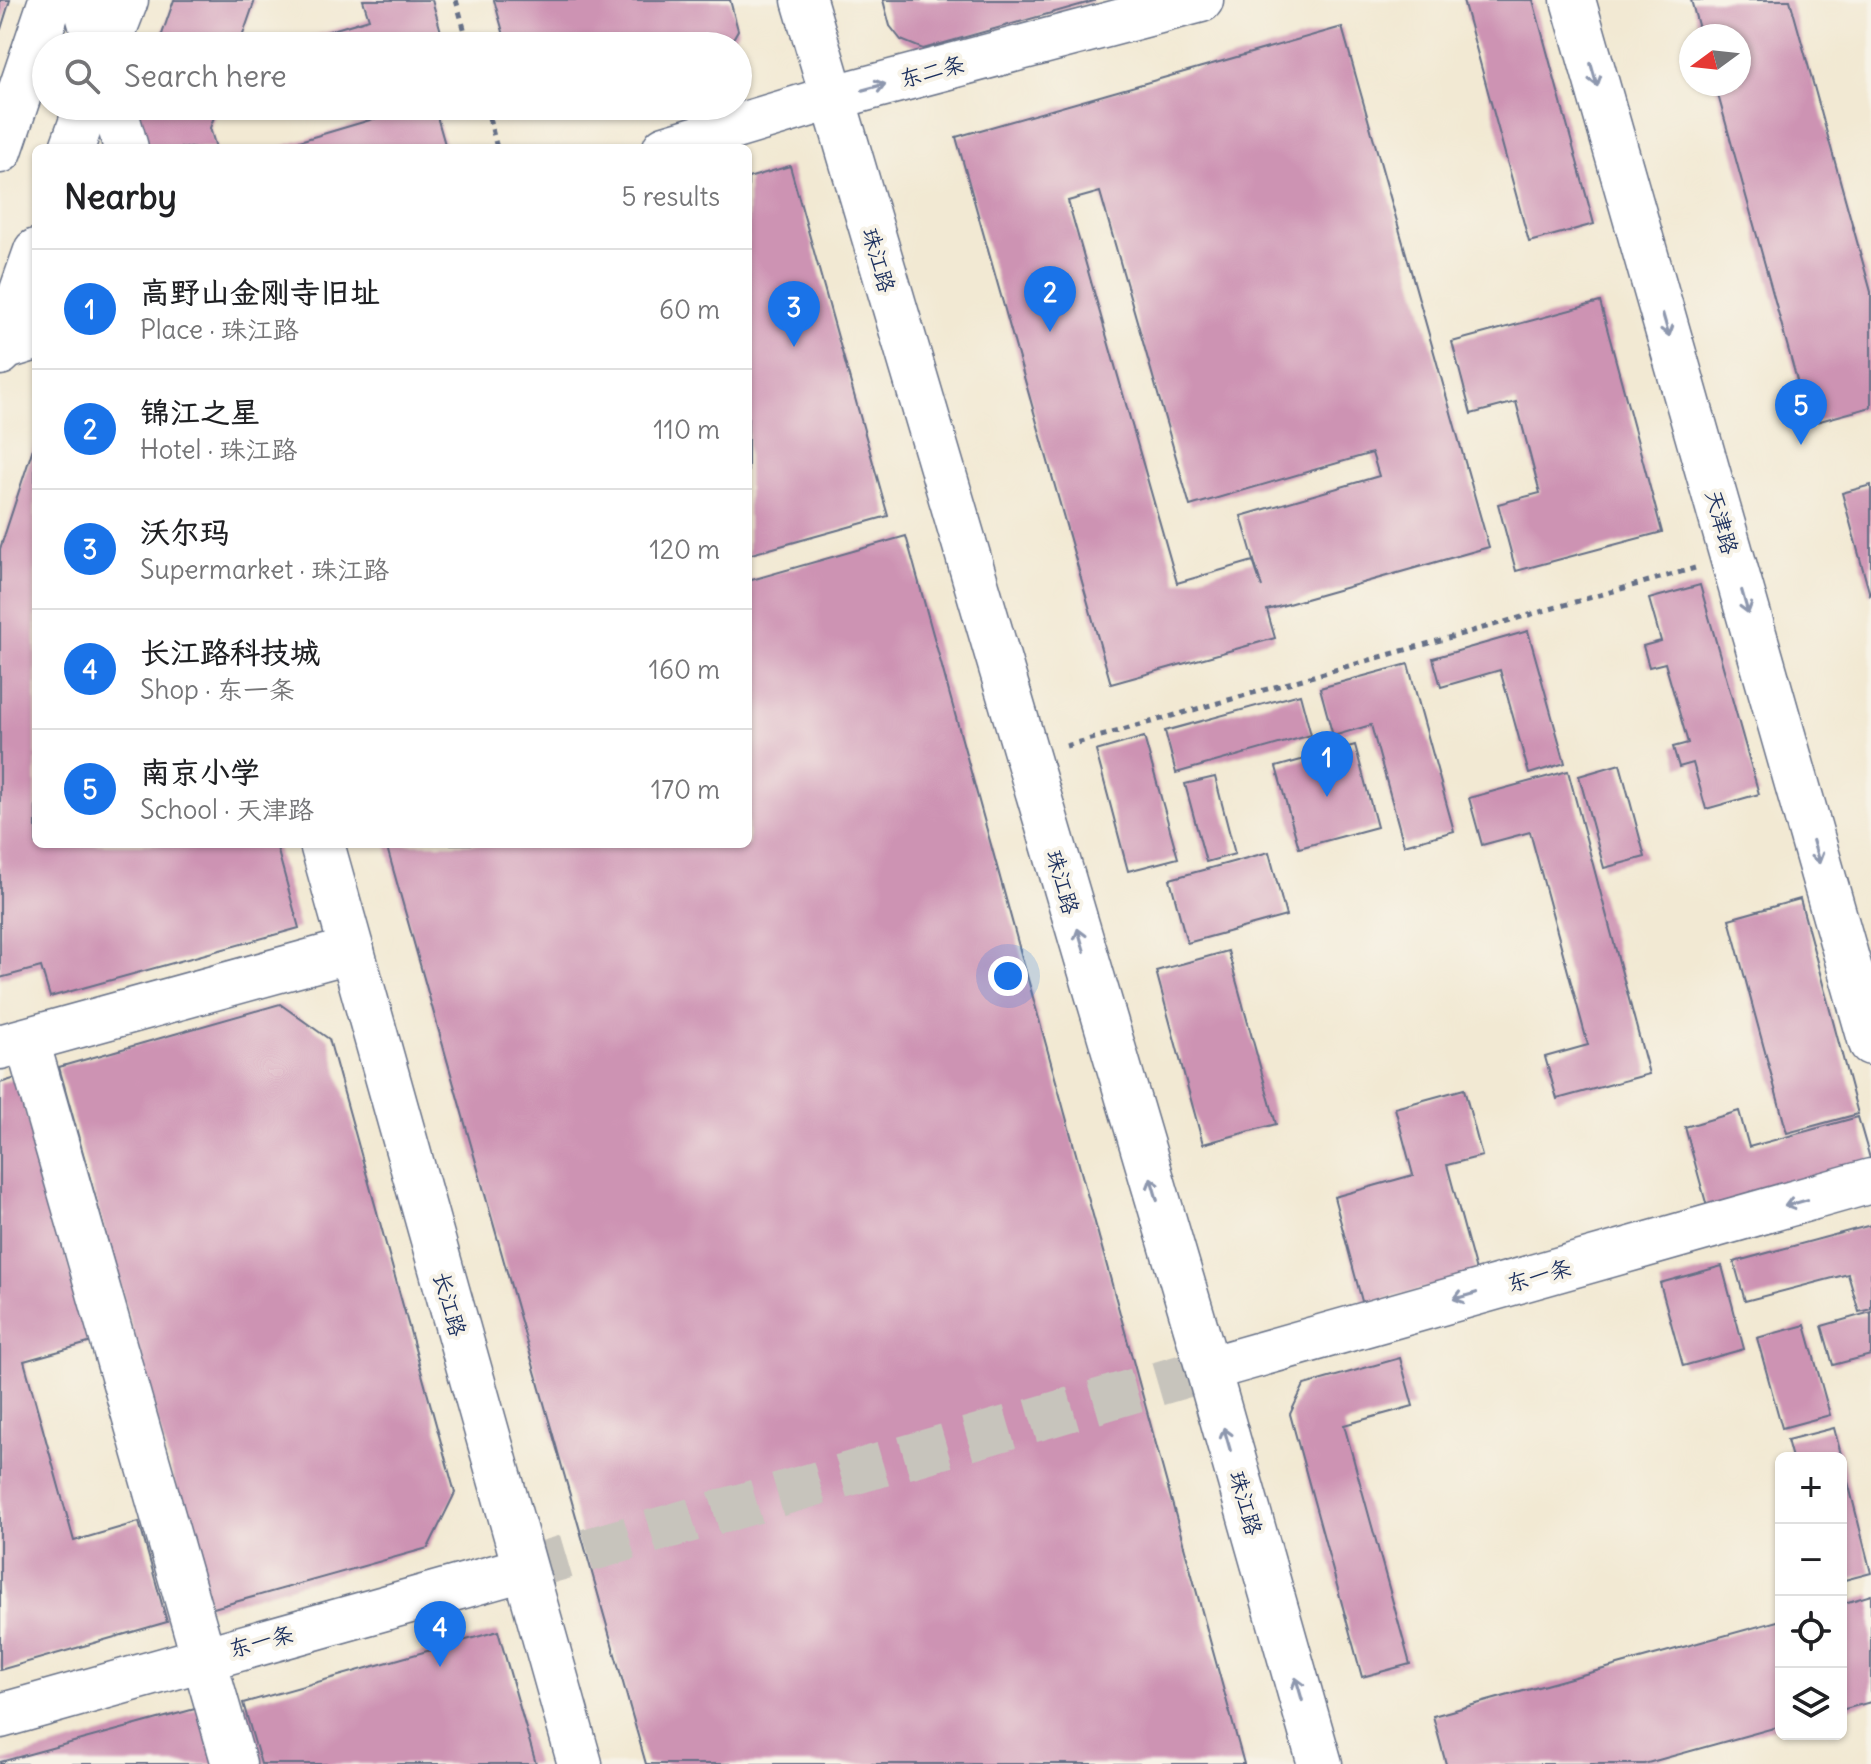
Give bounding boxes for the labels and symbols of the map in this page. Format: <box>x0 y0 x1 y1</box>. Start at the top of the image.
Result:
north arrow <box>1679 24 1751 96</box>
street label: 东二条 <box>896 49 968 93</box>
one-way arrow <box>1588 62 1602 87</box>
one-way arrow <box>861 78 887 93</box>
street label: 珠江路 <box>856 224 902 296</box>
pin: 2 <box>1024 266 1076 332</box>
pin: 3 <box>768 281 820 347</box>
one-way arrow <box>1659 311 1674 337</box>
pin: 5 <box>1775 379 1827 445</box>
street label: 天津路 <box>1699 486 1745 558</box>
one-way arrow <box>1738 588 1753 614</box>
pin: 1 <box>1301 731 1353 797</box>
one-way arrow <box>1810 838 1825 864</box>
street label: 珠江路 <box>1040 846 1086 918</box>
one-way arrow <box>1073 928 1088 954</box>
your location <box>988 956 1028 996</box>
one-way arrow <box>1146 1177 1161 1203</box>
one-way arrow <box>1783 1196 1809 1211</box>
street label: 东一条 <box>1503 1252 1575 1298</box>
street label: 长江路 <box>427 1268 473 1340</box>
one-way arrow <box>1452 1289 1478 1304</box>
one-way arrow <box>1219 1426 1234 1452</box>
street label: 珠江路 <box>1223 1467 1269 1539</box>
pin: 4 <box>414 1601 466 1667</box>
street label: 东一条 <box>225 1619 297 1663</box>
one-way arrow <box>1291 1677 1305 1702</box>

